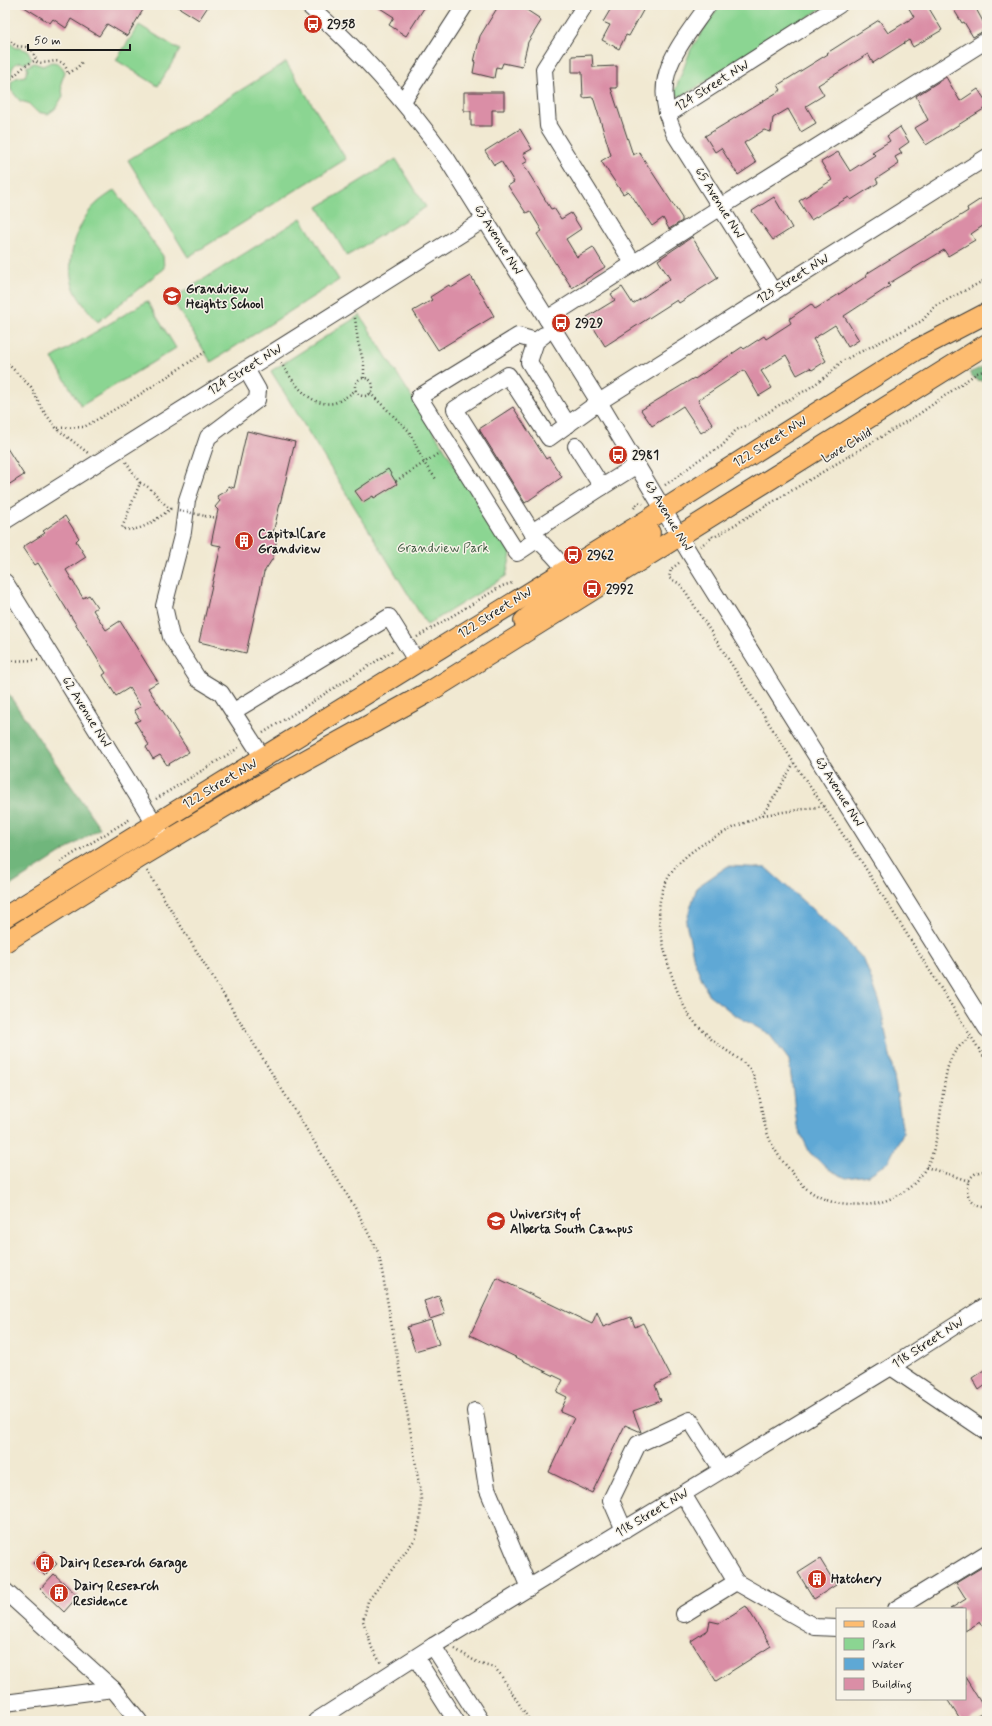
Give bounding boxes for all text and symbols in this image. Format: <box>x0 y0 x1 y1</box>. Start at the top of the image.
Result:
bus stop icon: 2958 <box>302 13 324 35</box>
place label: 2958 <box>327 16 356 33</box>
scale bar <box>28 26 130 52</box>
text: 50 m <box>34 33 61 49</box>
street label: 124 Street NW <box>672 56 752 116</box>
street label: 65 Avenue NW <box>690 164 748 242</box>
street label: 63 Avenue NW <box>470 202 526 278</box>
street label: 123 Street NW <box>754 250 832 308</box>
place label: Grandview Heights School <box>186 281 264 314</box>
school or university icon: Grandview Heights School <box>161 285 183 307</box>
bus stop icon: 2929 <box>550 312 572 334</box>
place label: 2929 <box>575 315 604 332</box>
street label: 124 Street NW <box>205 340 285 400</box>
street label: 122 Street NW <box>730 412 810 472</box>
street label: Love Child <box>819 424 875 468</box>
bus stop icon: 2981 <box>607 444 629 466</box>
place label: 2981 <box>632 447 659 464</box>
street label: 63 Avenue NW <box>640 478 696 555</box>
place label: CapitalCare Grandview <box>258 526 326 558</box>
building icon: CapitalCare Grandview <box>233 530 255 552</box>
park label: Grandview Park <box>397 540 490 557</box>
bus stop icon: 2962 <box>562 544 584 566</box>
place label: 2962 <box>587 547 614 564</box>
bus stop icon: 2992 <box>581 578 603 600</box>
place label: 2992 <box>606 581 634 598</box>
street label: 122 Street NW <box>455 583 535 643</box>
street label: 62 Avenue NW <box>57 673 115 751</box>
street label: 63 Avenue NW <box>811 754 867 830</box>
street label: 122 Street NW <box>179 755 261 813</box>
place label: University of Alberta South Campus <box>510 1206 633 1238</box>
school or university icon: University of Alberta South Campus <box>485 1210 507 1232</box>
street label: 118 Street NW <box>889 1313 967 1373</box>
street label: 118 Street NW <box>612 1484 692 1542</box>
building icon: Dairy Research Garage <box>34 1552 56 1574</box>
place label: Dairy Research Garage <box>59 1555 188 1574</box>
building icon: Hatchery <box>806 1568 828 1590</box>
place label: Hatchery <box>831 1571 882 1588</box>
place label: Dairy Research Residence <box>73 1578 159 1610</box>
building icon: Dairy Research Residence <box>48 1582 70 1604</box>
legend <box>836 1608 966 1700</box>
text: Road <box>872 1617 896 1633</box>
text: Park <box>872 1637 896 1653</box>
text: Water <box>872 1657 904 1673</box>
text: Building <box>872 1677 912 1694</box>

